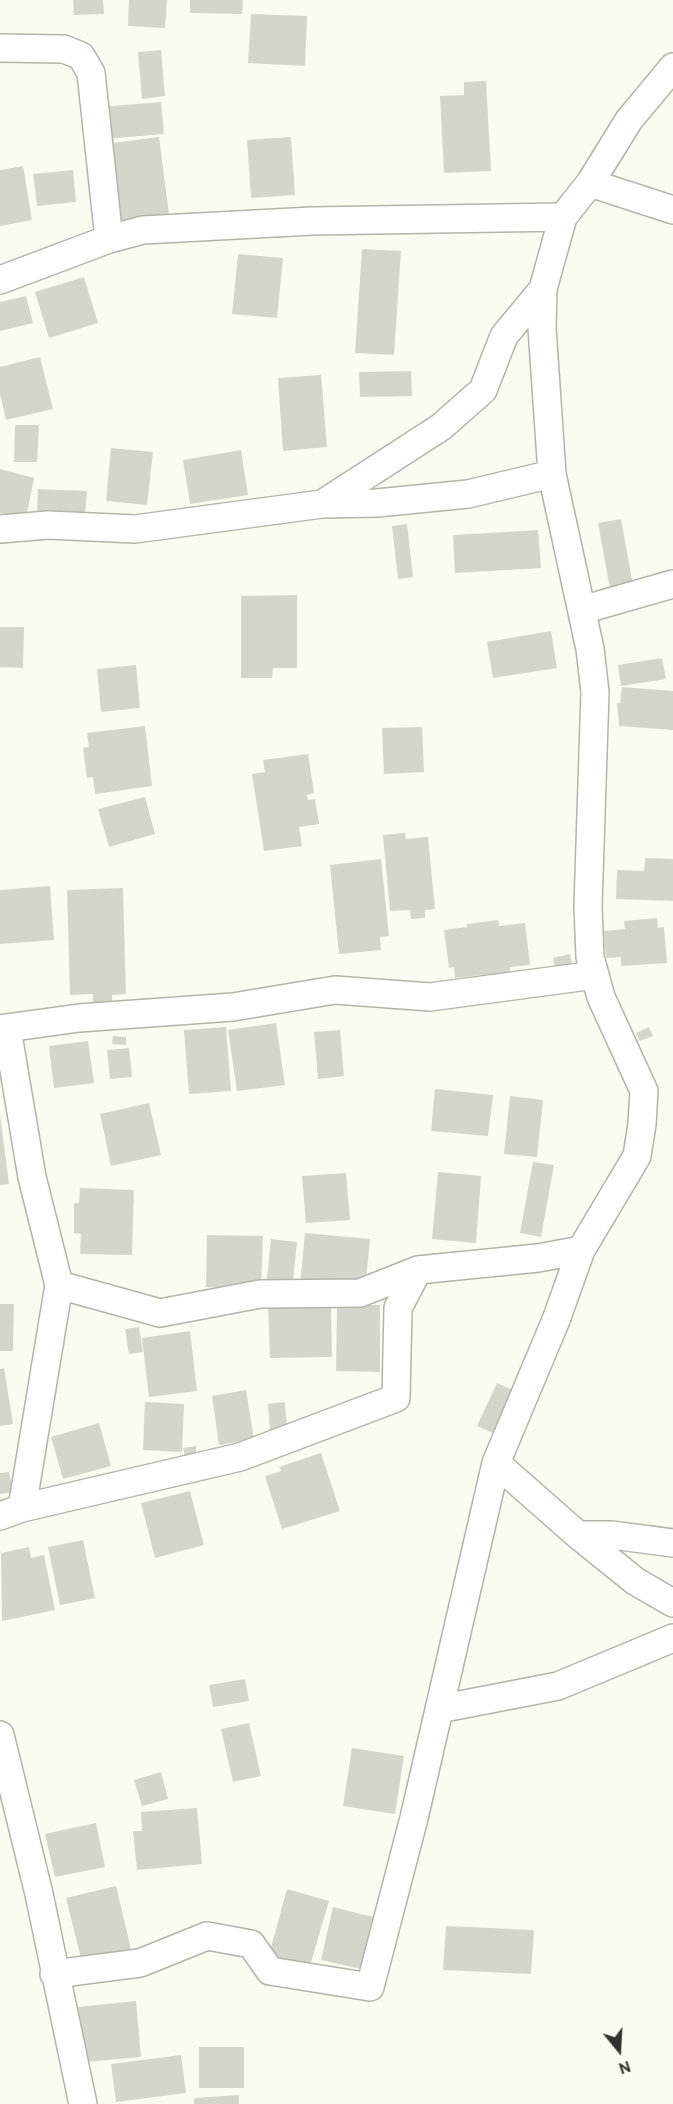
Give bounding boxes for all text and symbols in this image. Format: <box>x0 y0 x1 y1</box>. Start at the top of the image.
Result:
north arrow <box>589 2020 649 2080</box>
text: N <box>616 2057 633 2078</box>

